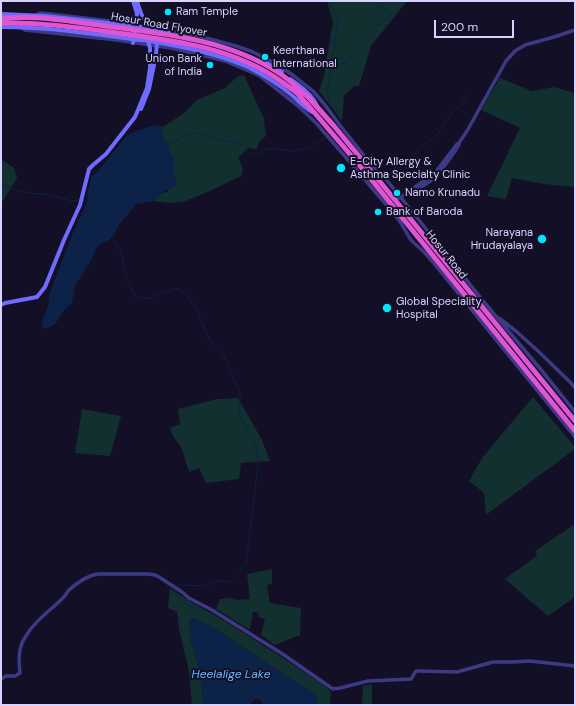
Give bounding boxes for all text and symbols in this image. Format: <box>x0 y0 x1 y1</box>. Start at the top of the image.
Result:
place label: Ram Temple <box>176 5 238 19</box>
marker: Ram Temple <box>163 7 173 17</box>
street label: Hosur Road Flyover <box>110 10 208 40</box>
scale bar <box>436 12 516 38</box>
text: 200 m <box>441 19 478 35</box>
place label: Keerthana International <box>273 44 337 70</box>
place label: Union Bank of India <box>146 52 202 78</box>
marker: Keerthana International <box>260 52 270 62</box>
marker: Union Bank of India <box>205 60 215 70</box>
place label: E-City Allergy & Asthma Specialty Clinic <box>350 155 470 181</box>
marker: E-City Allergy & Asthma Specialty Clinic <box>335 162 347 174</box>
place label: Namo Krunadu <box>405 186 480 200</box>
marker: Namo Krunadu <box>392 188 402 198</box>
place label: Bank of Baroda <box>386 205 462 219</box>
marker: Bank of Baroda <box>373 207 383 217</box>
place label: Narayana Hrudayalaya <box>471 226 533 252</box>
street label: Hosur Road <box>422 228 470 282</box>
marker: Narayana Hrudayalaya <box>536 233 548 245</box>
place label: Global Speciality Hospital <box>396 295 482 321</box>
marker: Global Speciality Hospital <box>381 302 393 314</box>
water label: Heelalige Lake <box>191 668 271 682</box>

